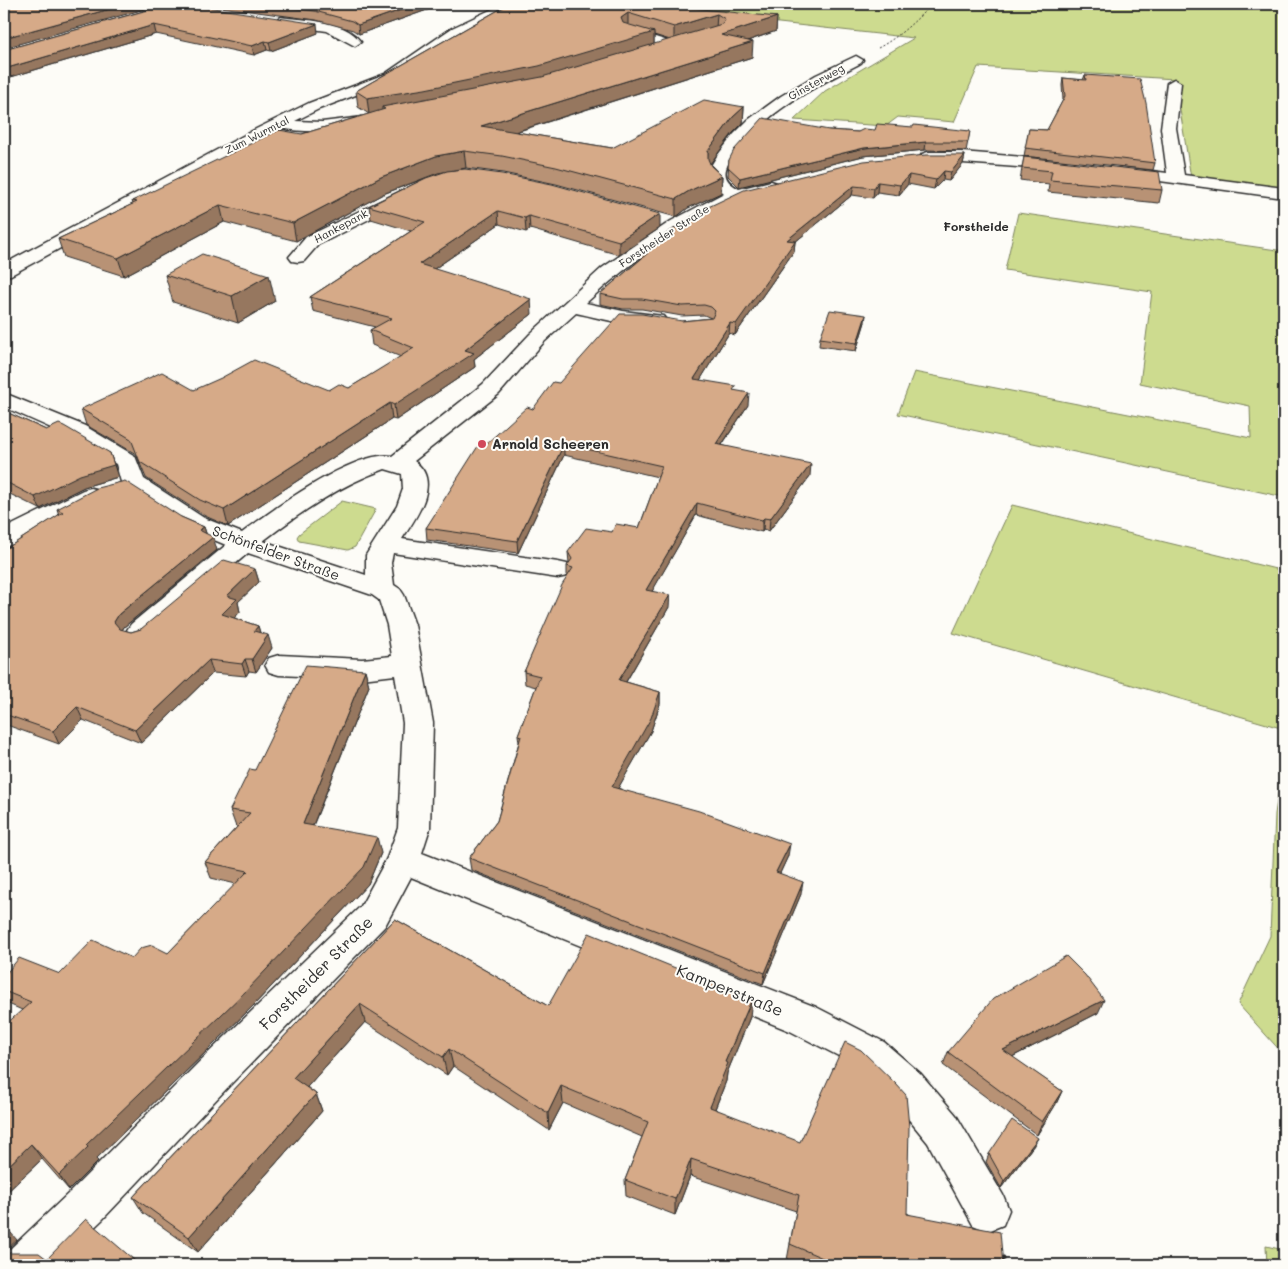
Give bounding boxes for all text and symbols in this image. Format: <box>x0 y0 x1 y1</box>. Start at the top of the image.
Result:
street label: Ginsterweg <box>785 60 846 103</box>
street label: Zum Wurmtal <box>222 112 291 157</box>
street label: Forstheider Straße <box>616 201 712 270</box>
street label: Hankepank <box>311 205 370 246</box>
district label: Forstheide <box>943 218 1009 234</box>
place label: Arnold Scheeren <box>492 434 609 453</box>
marker: Arnold Scheeren <box>476 438 488 450</box>
street label: Schönfelder Straße <box>210 521 342 584</box>
street label: Forstheider Straße <box>254 911 377 1034</box>
street label: Kamperstraße <box>674 959 787 1020</box>

